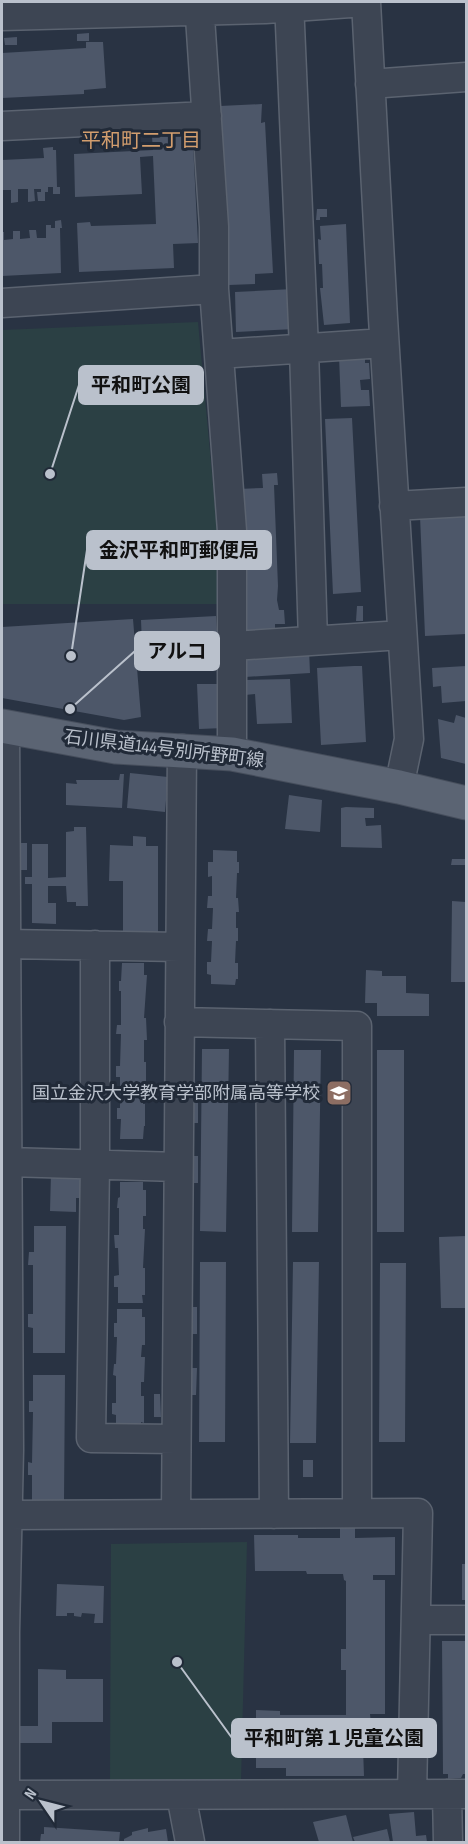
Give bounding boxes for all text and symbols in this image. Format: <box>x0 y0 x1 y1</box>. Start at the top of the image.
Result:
district label: 平和町二丁目 <box>81 129 201 153</box>
callout: 平和町公園 <box>79 366 203 404</box>
text: 平和町公園 <box>91 374 191 398</box>
callout: 金沢平和町郵便局 <box>87 531 271 569</box>
text: 金沢平和町郵便局 <box>99 539 259 563</box>
callout: アルコ <box>135 632 219 670</box>
text: アルコ <box>147 640 207 664</box>
street label: 石川県道144号別所野町線 <box>63 726 265 772</box>
school or university icon: 国立金沢大学教育学部附属高等学校 <box>324 1078 354 1108</box>
place label: 国立金沢大学教育学部附属高等学校 <box>32 1083 320 1104</box>
callout: 平和町第１児童公園 <box>232 1719 436 1757</box>
text: 平和町第１児童公園 <box>244 1727 424 1751</box>
north arrow <box>12 1772 72 1832</box>
text: N <box>21 1785 41 1803</box>

